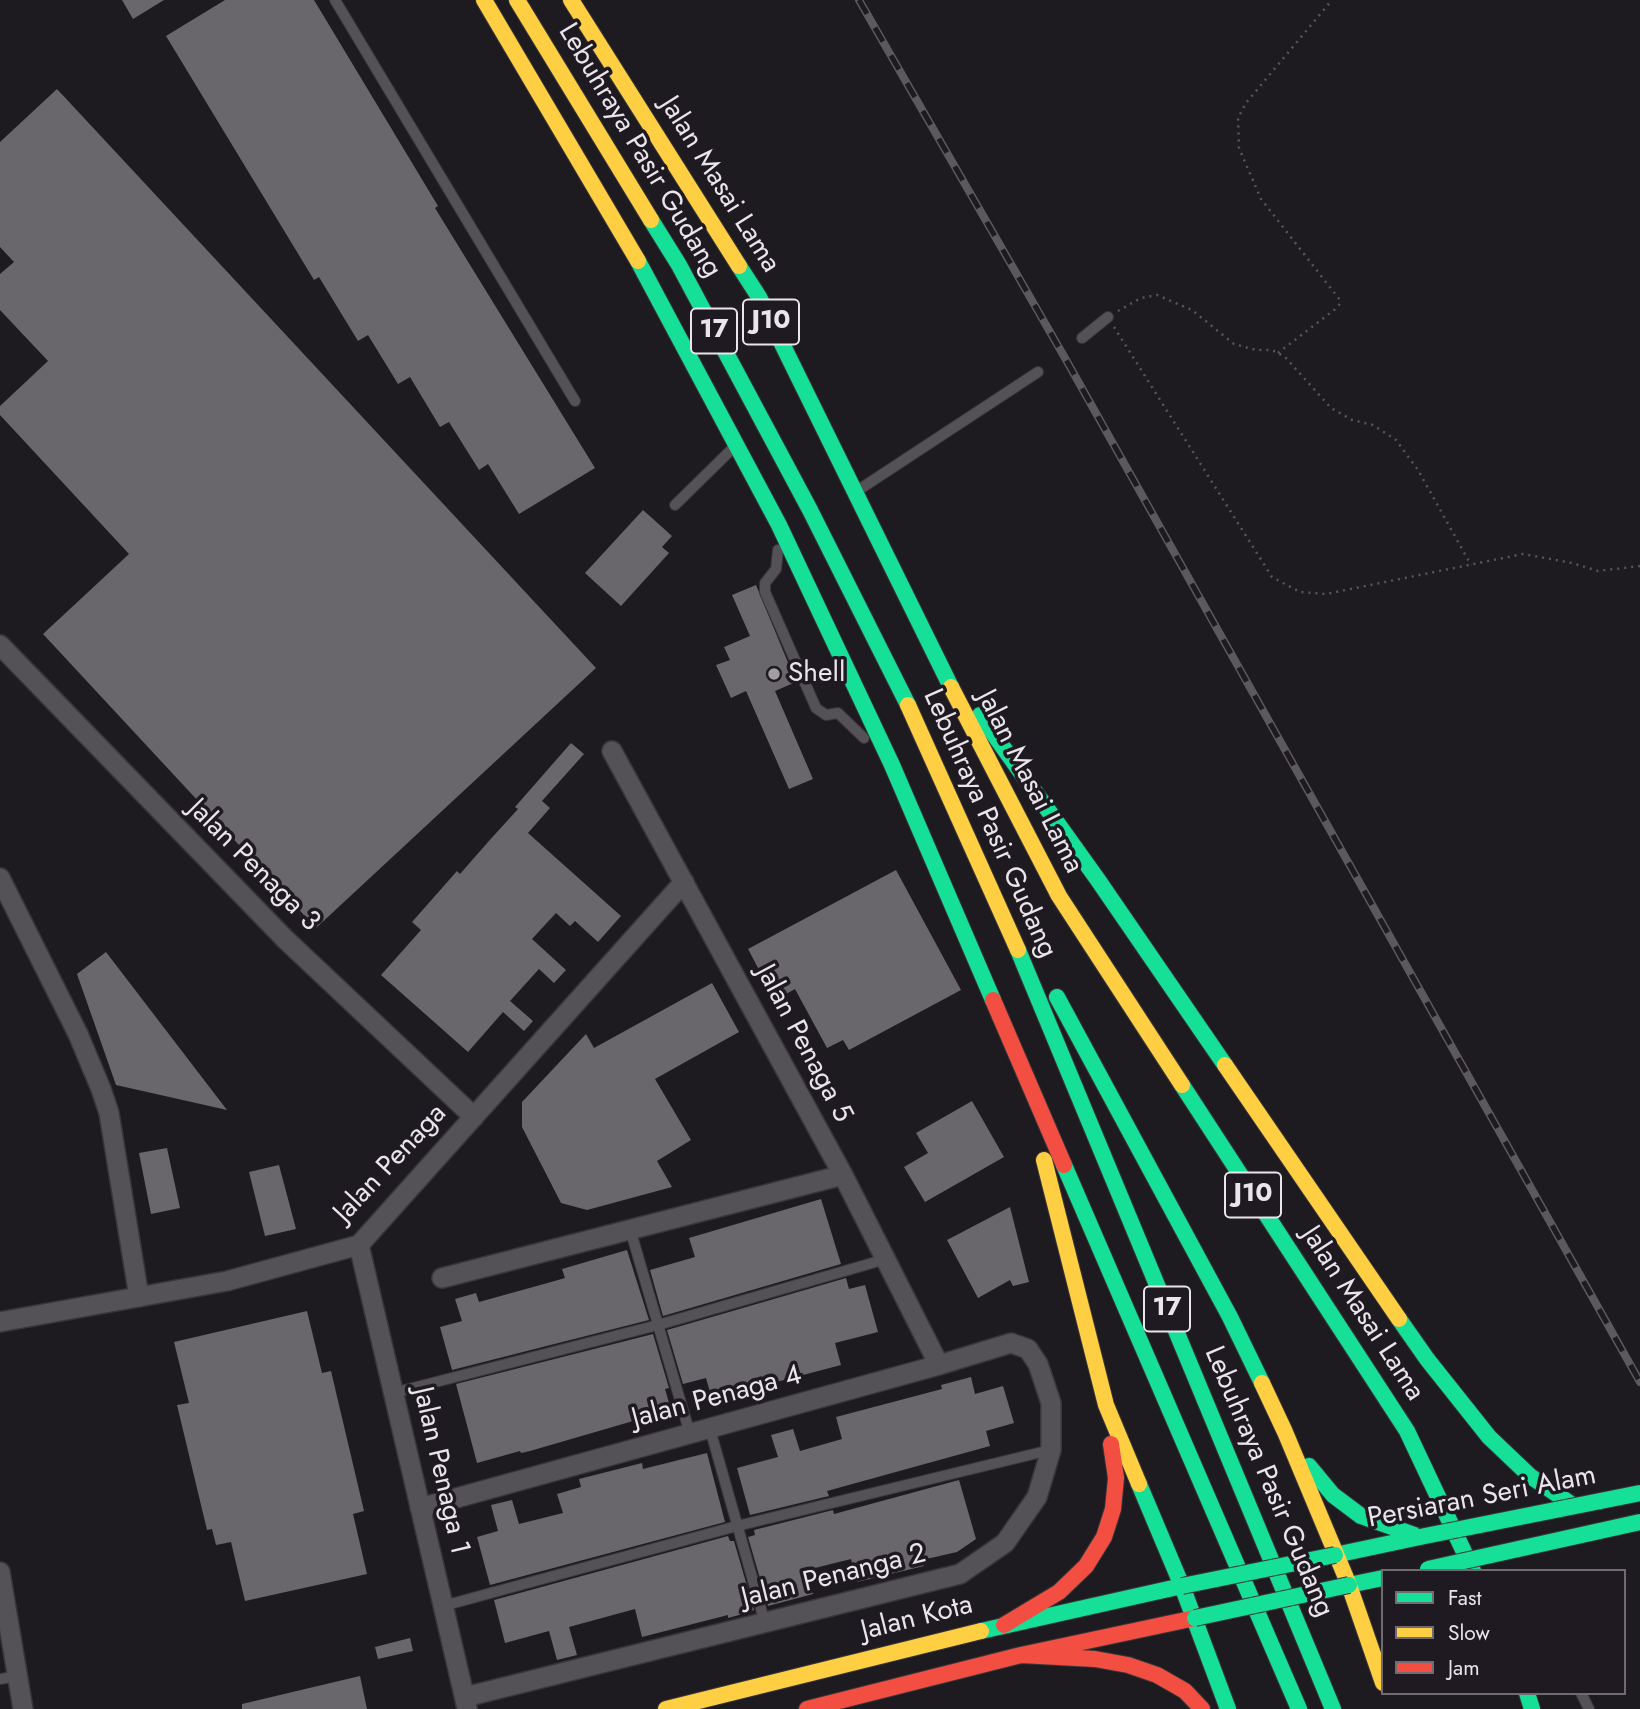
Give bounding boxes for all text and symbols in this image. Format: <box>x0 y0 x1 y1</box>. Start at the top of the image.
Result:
street label: Lebuhraya Pasir Gudang <box>550 18 728 284</box>
street label: Jalan Masai Lama <box>651 91 787 279</box>
road number: J10 <box>743 300 799 344</box>
road number: 17 <box>691 308 737 354</box>
place label: Shell <box>788 657 845 691</box>
marker: Shell <box>766 666 782 682</box>
street label: Lebuhraya Pasir Gudang <box>915 684 1063 964</box>
street label: Jalan Masai Lama <box>968 685 1090 879</box>
street label: Jalan Penaga 3 <box>180 793 326 939</box>
street label: Jalan Penaga 5 <box>747 959 859 1129</box>
street label: Jalan Penaga <box>328 1098 454 1230</box>
road number: J10 <box>1225 1172 1281 1218</box>
street label: Jalan Masai Lama <box>1293 1221 1431 1407</box>
road number: 17 <box>1144 1286 1190 1332</box>
street label: Lebuhraya Pasir Gudang <box>1196 1342 1340 1622</box>
street label: Jalan Penaga 4 <box>628 1359 806 1437</box>
street label: Jalan Penaga 1 <box>404 1384 476 1558</box>
street label: Persiaran Seri Alam <box>1365 1459 1599 1537</box>
street label: Jalan Penanga 2 <box>738 1538 930 1616</box>
legend <box>1381 1569 1626 1695</box>
text: Fast <box>1448 1583 1481 1613</box>
street label: Jalan Kota <box>858 1589 976 1649</box>
text: Slow <box>1448 1618 1490 1648</box>
text: Jam <box>1448 1653 1480 1683</box>

